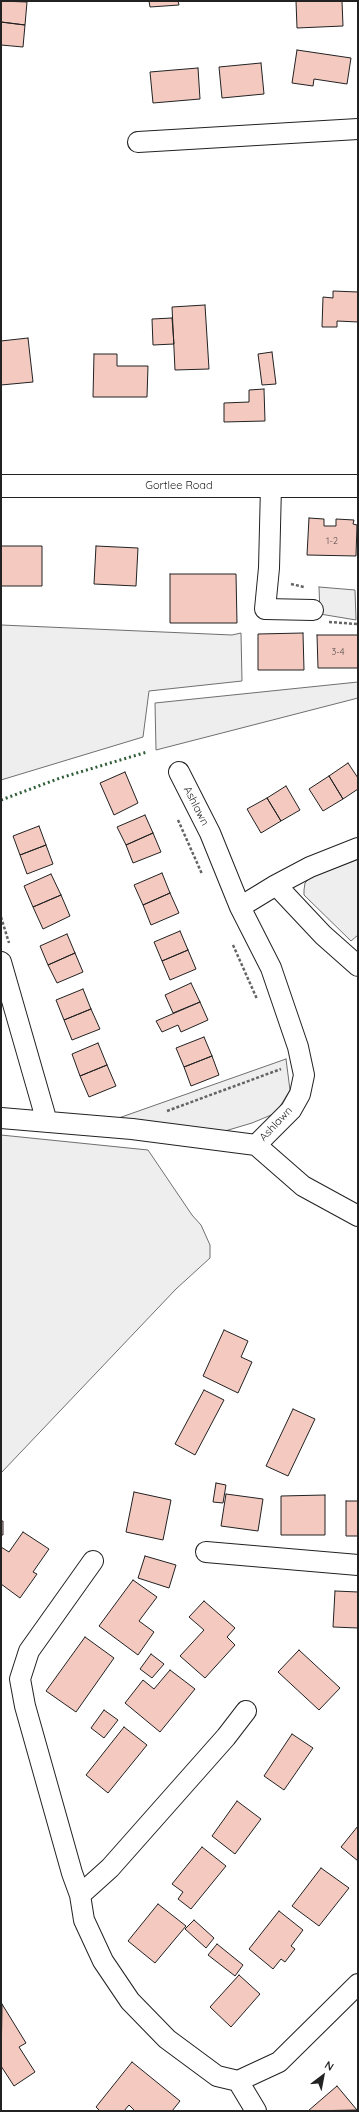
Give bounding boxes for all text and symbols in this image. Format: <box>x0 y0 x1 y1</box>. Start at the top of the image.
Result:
street label: Gortlee Road <box>145 479 213 493</box>
house number: 1-2 <box>326 536 338 546</box>
house number: 3-4 <box>332 647 344 657</box>
street label: Ashlawn <box>181 784 211 828</box>
street label: Ashlawn <box>257 1104 295 1144</box>
north arrow <box>303 2056 343 2096</box>
text: N <box>322 2058 337 2074</box>

